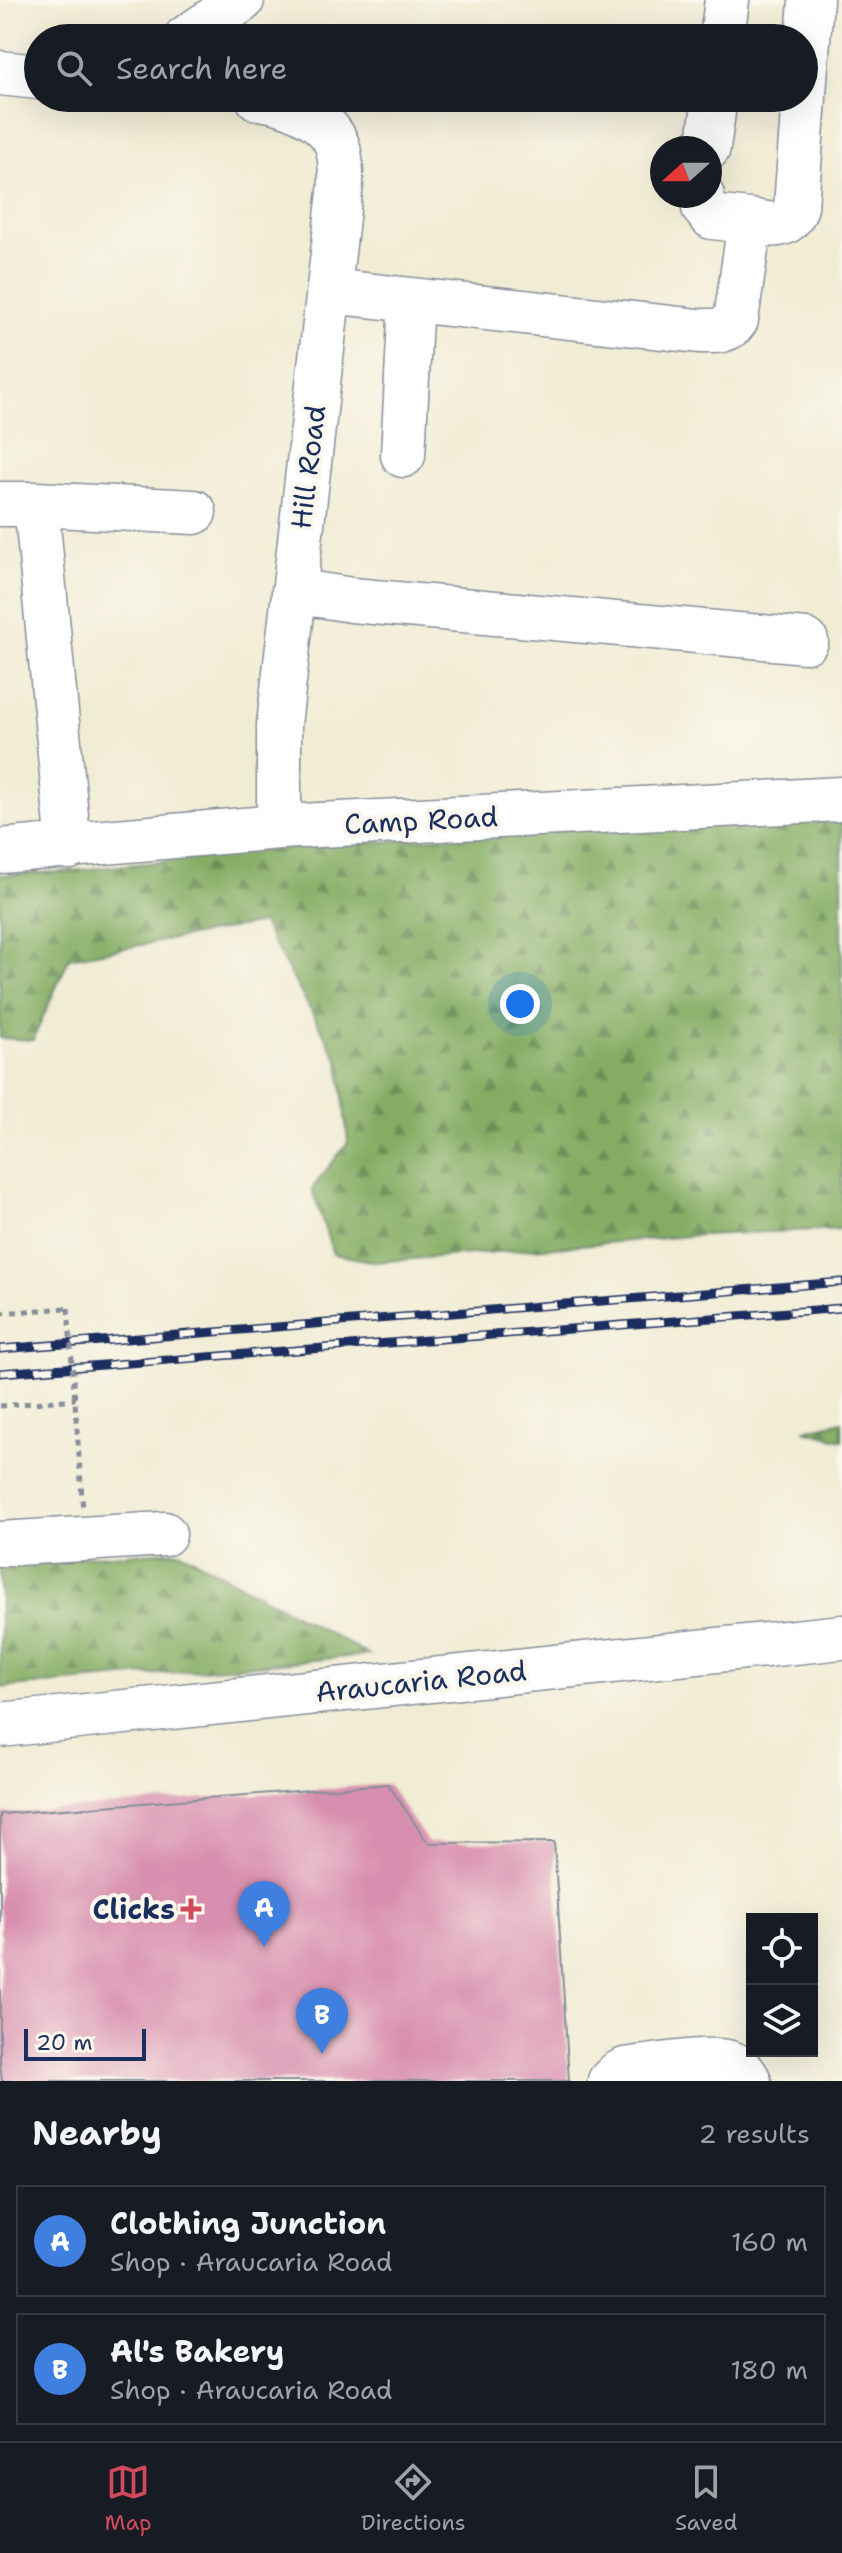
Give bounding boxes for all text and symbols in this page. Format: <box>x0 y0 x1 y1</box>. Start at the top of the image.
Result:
search box <box>24 24 818 112</box>
icon: search <box>52 46 96 90</box>
text: Search here <box>116 48 287 89</box>
north arrow <box>650 136 722 208</box>
street label: Hill Road <box>282 403 334 531</box>
street label: Camp Road <box>343 797 499 843</box>
your location <box>500 984 540 1024</box>
street label: Araucaria Road <box>314 1651 528 1711</box>
pin: A <box>238 1881 290 1947</box>
place label: Clicks <box>92 1890 175 1928</box>
marker: Clicks <box>182 1900 200 1918</box>
map controls <box>746 1913 818 2057</box>
button: locate <box>746 1913 818 1985</box>
button: layers <box>746 1985 818 2057</box>
pin: B <box>296 1988 348 2054</box>
scale bar <box>24 2025 146 2061</box>
text: 20 m <box>36 2028 93 2057</box>
text: Nearby <box>32 2110 162 2156</box>
text: 2 results <box>698 2116 810 2151</box>
text: Clothing Junction <box>110 2203 386 2244</box>
text: A <box>50 2224 70 2259</box>
text: 160 m <box>731 2224 808 2259</box>
text: Shop · Araucaria Road <box>110 2244 393 2279</box>
text: Al's Bakery <box>110 2331 284 2372</box>
text: B <box>52 2352 68 2387</box>
text: 180 m <box>730 2352 808 2387</box>
text: Shop · Araucaria Road <box>110 2372 393 2407</box>
tab: Map <box>105 2460 152 2537</box>
tab: Directions <box>361 2460 466 2537</box>
tab: Saved <box>675 2460 737 2537</box>

